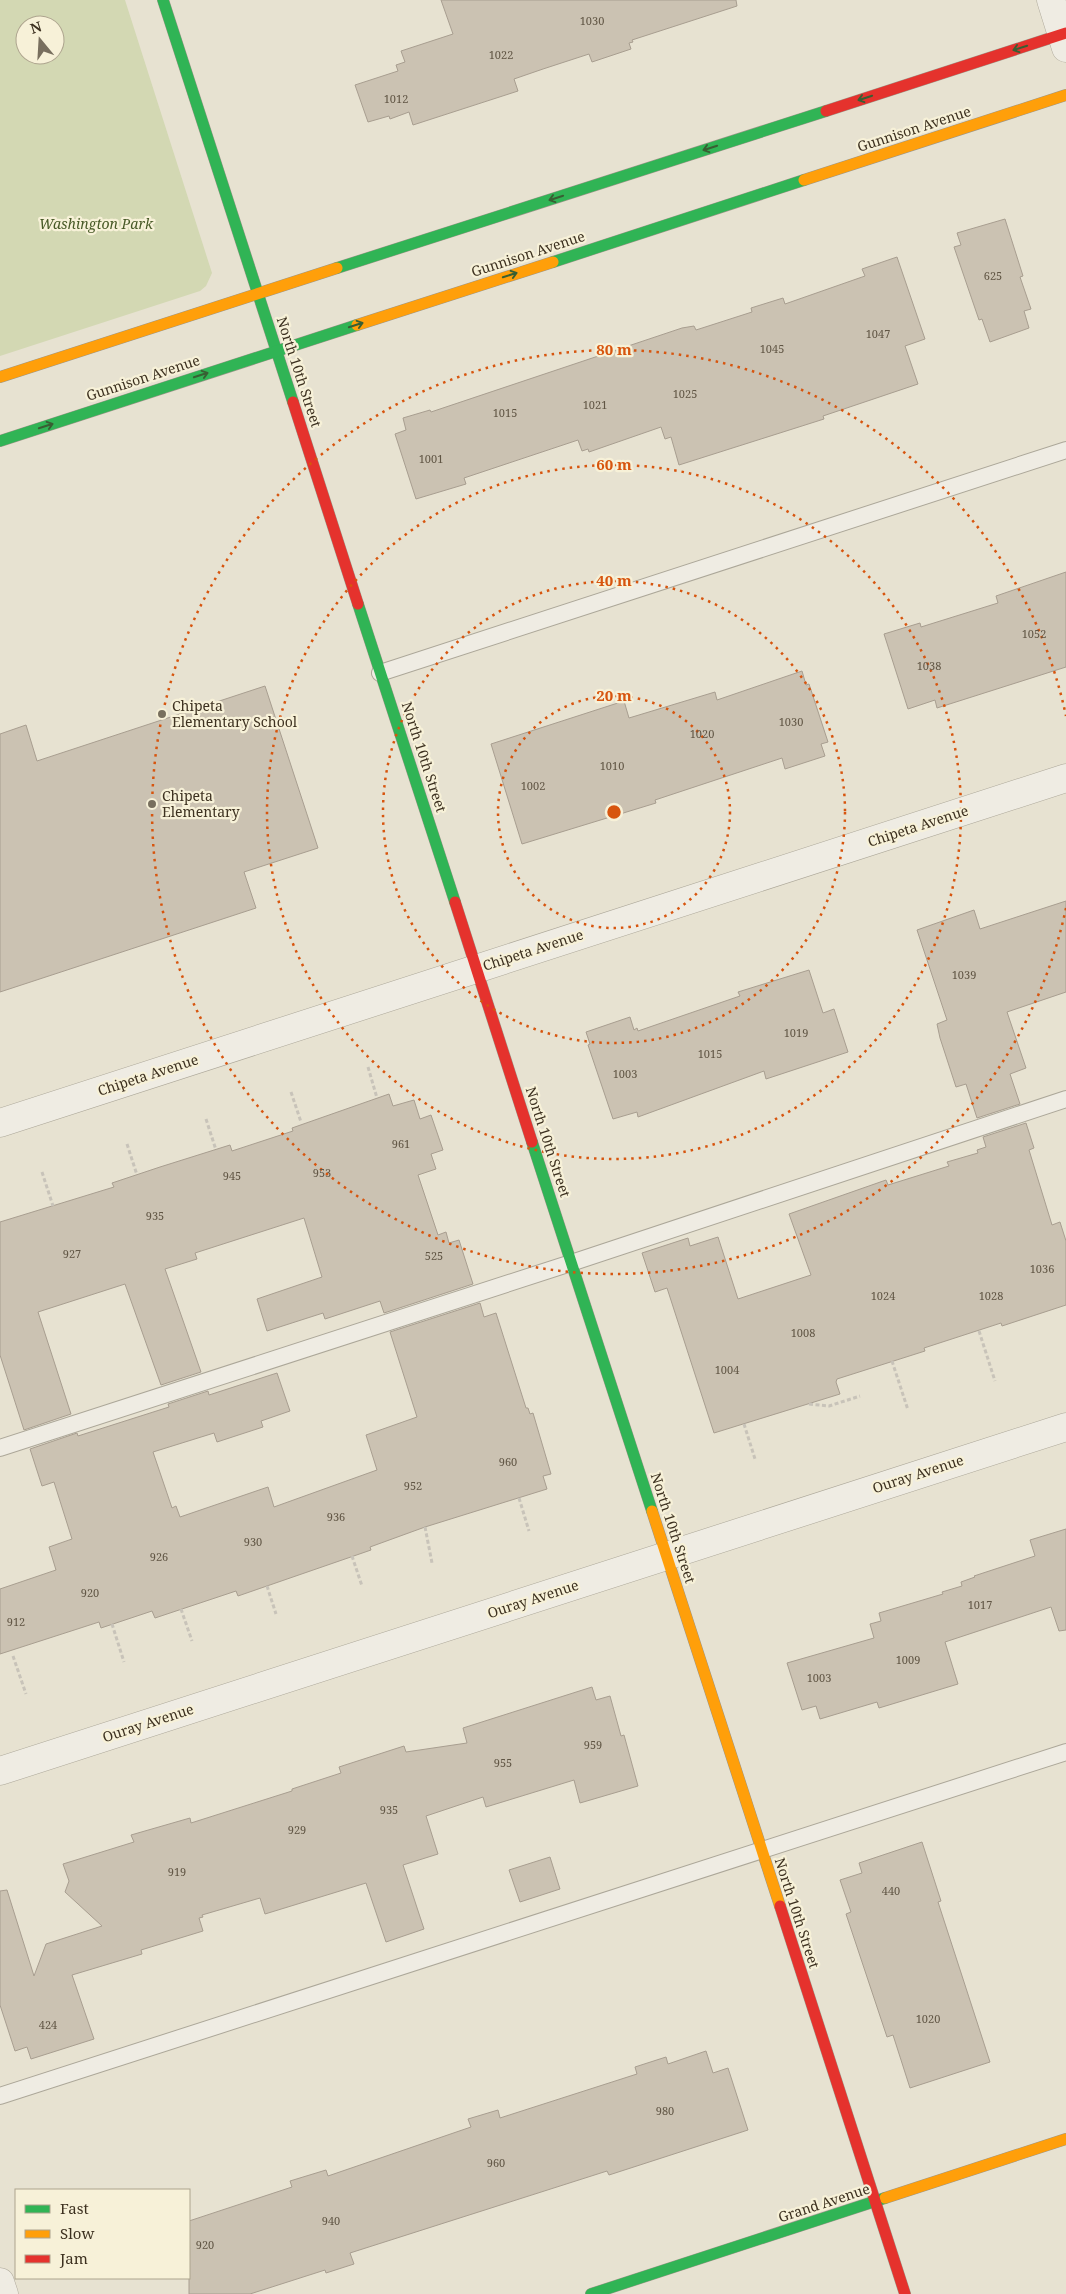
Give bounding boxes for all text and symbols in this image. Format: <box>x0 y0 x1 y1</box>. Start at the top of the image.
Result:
house number: 1030 <box>580 13 604 28</box>
north arrow <box>15 15 65 65</box>
text: N <box>28 16 44 38</box>
one-way arrow <box>1012 44 1028 53</box>
house number: 1022 <box>489 47 513 62</box>
house number: 1012 <box>384 91 408 106</box>
one-way arrow <box>858 94 873 103</box>
street label: Gunnison Avenue <box>855 101 973 156</box>
one-way arrow <box>703 144 719 153</box>
one-way arrow <box>548 194 564 203</box>
park label: Washington Park <box>39 214 154 233</box>
street label: Gunnison Avenue <box>469 226 587 281</box>
house number: 625 <box>984 268 1002 283</box>
one-way arrow <box>502 270 518 280</box>
street label: North 10th Street <box>273 314 326 430</box>
one-way arrow <box>347 320 363 330</box>
house number: 1047 <box>866 326 890 341</box>
text: 80 m <box>596 339 632 359</box>
house number: 1045 <box>760 341 784 356</box>
street label: Gunnison Avenue <box>84 350 202 405</box>
one-way arrow <box>193 370 209 380</box>
house number: 1025 <box>673 386 697 401</box>
house number: 1021 <box>583 397 607 412</box>
house number: 1015 <box>493 405 517 420</box>
one-way arrow <box>38 420 54 430</box>
house number: 1001 <box>419 451 443 466</box>
text: 60 m <box>596 454 632 474</box>
text: 40 m <box>596 570 632 590</box>
house number: 1052 <box>1022 626 1046 641</box>
house number: 1038 <box>917 658 941 673</box>
text: 20 m <box>596 685 632 705</box>
place label: Chipeta Elementary School <box>172 696 298 731</box>
street label: North 10th Street <box>398 699 451 815</box>
marker: Chipeta Elementary School <box>156 708 168 720</box>
house number: 1030 <box>779 714 803 729</box>
house number: 1020 <box>690 726 714 741</box>
house number: 1010 <box>600 758 624 773</box>
house number: 1002 <box>521 778 545 793</box>
place label: Chipeta Elementary <box>162 786 240 821</box>
marker: Chipeta Elementary <box>146 798 158 810</box>
street label: Chipeta Avenue <box>865 800 970 851</box>
centre of rings <box>605 803 623 821</box>
street label: Chipeta Avenue <box>480 924 585 975</box>
house number: 1039 <box>952 967 976 982</box>
house number: 1019 <box>784 1025 808 1040</box>
house number: 1015 <box>698 1046 722 1061</box>
street label: Chipeta Avenue <box>95 1049 200 1100</box>
house number: 1003 <box>613 1066 637 1081</box>
street label: North 10th Street <box>522 1084 575 1200</box>
house number: 961 <box>392 1136 410 1151</box>
house number: 953 <box>313 1165 331 1180</box>
house number: 945 <box>223 1168 241 1183</box>
house number: 935 <box>146 1208 164 1223</box>
house number: 927 <box>63 1246 81 1261</box>
house number: 525 <box>425 1248 443 1263</box>
house number: 1036 <box>1030 1261 1054 1276</box>
house number: 1024 <box>871 1288 895 1303</box>
house number: 1028 <box>979 1288 1003 1303</box>
house number: 1008 <box>791 1325 815 1340</box>
house number: 1004 <box>715 1362 739 1377</box>
street label: Ouray Avenue <box>870 1450 966 1497</box>
house number: 960 <box>499 1454 517 1469</box>
street label: North 10th Street <box>647 1470 700 1586</box>
house number: 952 <box>404 1478 422 1493</box>
house number: 936 <box>327 1509 345 1524</box>
house number: 930 <box>244 1534 262 1549</box>
house number: 926 <box>150 1549 168 1564</box>
street label: Ouray Avenue <box>485 1575 581 1622</box>
house number: 920 <box>81 1585 99 1600</box>
house number: 1017 <box>968 1597 992 1612</box>
house number: 912 <box>7 1614 25 1629</box>
house number: 1009 <box>896 1652 920 1667</box>
house number: 1003 <box>807 1670 831 1685</box>
street label: Ouray Avenue <box>100 1699 196 1746</box>
house number: 959 <box>584 1737 602 1752</box>
house number: 955 <box>494 1755 512 1770</box>
house number: 935 <box>380 1802 398 1817</box>
house number: 929 <box>288 1822 306 1837</box>
street label: North 10th Street <box>771 1855 824 1971</box>
house number: 919 <box>168 1864 186 1879</box>
house number: 440 <box>882 1883 900 1898</box>
house number: 1020 <box>916 2011 940 2026</box>
house number: 424 <box>39 2017 57 2032</box>
house number: 980 <box>656 2103 674 2118</box>
house number: 960 <box>487 2155 505 2170</box>
street label: Grand Avenue <box>775 2179 872 2226</box>
legend <box>15 2189 190 2279</box>
text: Fast <box>60 2198 89 2218</box>
house number: 940 <box>322 2213 340 2228</box>
text: Slow <box>60 2223 94 2243</box>
house number: 920 <box>196 2237 214 2252</box>
text: Jam <box>59 2248 88 2268</box>

